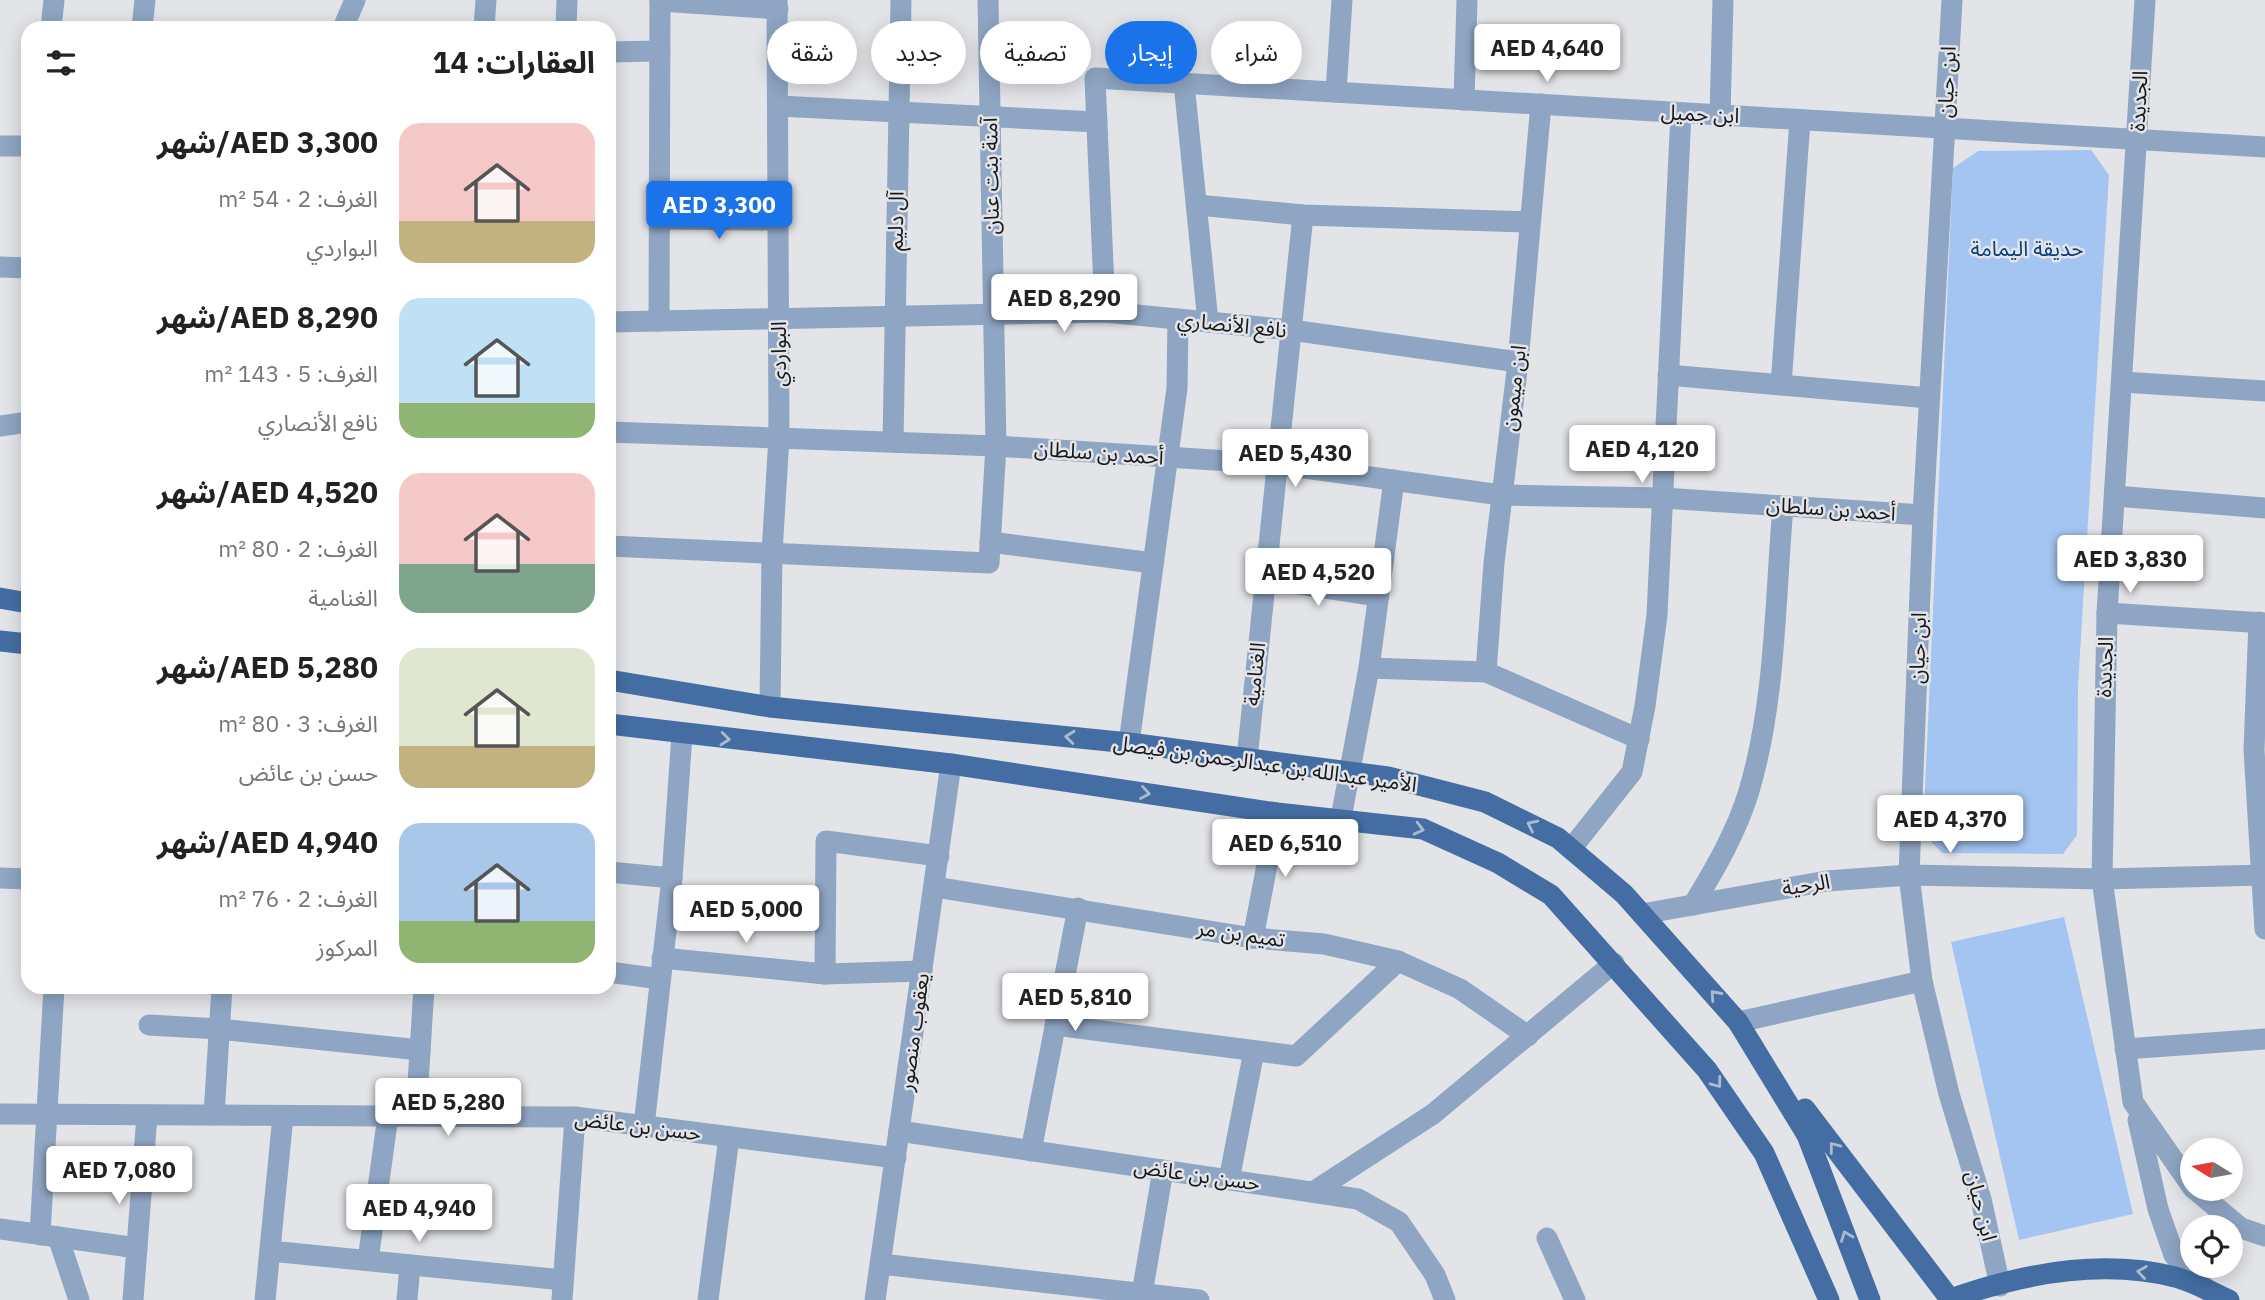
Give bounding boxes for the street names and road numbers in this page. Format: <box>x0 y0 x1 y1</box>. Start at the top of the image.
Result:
street label: ابن حيان <box>1930 45 1962 118</box>
street label: الجديدة <box>2122 70 2154 132</box>
street label: ابن جميل <box>1660 97 1740 129</box>
street label: آمنة بنت عنان <box>975 116 1005 235</box>
street label: آل دليم <box>880 190 912 251</box>
street label: نافع الأنصاري <box>1176 304 1288 347</box>
street label: البواردي <box>764 321 795 387</box>
street label: ابن ميمون <box>1494 343 1532 432</box>
street label: أحمد بن سلطان <box>1033 434 1165 470</box>
street label: أحمد بن سلطان <box>1765 490 1897 526</box>
street label: ابن حيان <box>1902 612 1932 684</box>
street label: الجديدة <box>2089 636 2119 698</box>
street label: الغنامية <box>1237 641 1271 707</box>
street label: الأمير عبدالله بن عبدالرحمن بن فيصل <box>1112 728 1419 798</box>
street label: الرحية <box>1780 866 1832 902</box>
street label: تميم بن مر <box>1194 913 1287 955</box>
street label: يعقوب منصور <box>891 971 935 1094</box>
street label: حسن بن عائض <box>573 1103 703 1147</box>
street label: حسن بن عائض <box>1132 1151 1262 1197</box>
street label: ابن حيان <box>1960 1168 2004 1244</box>

